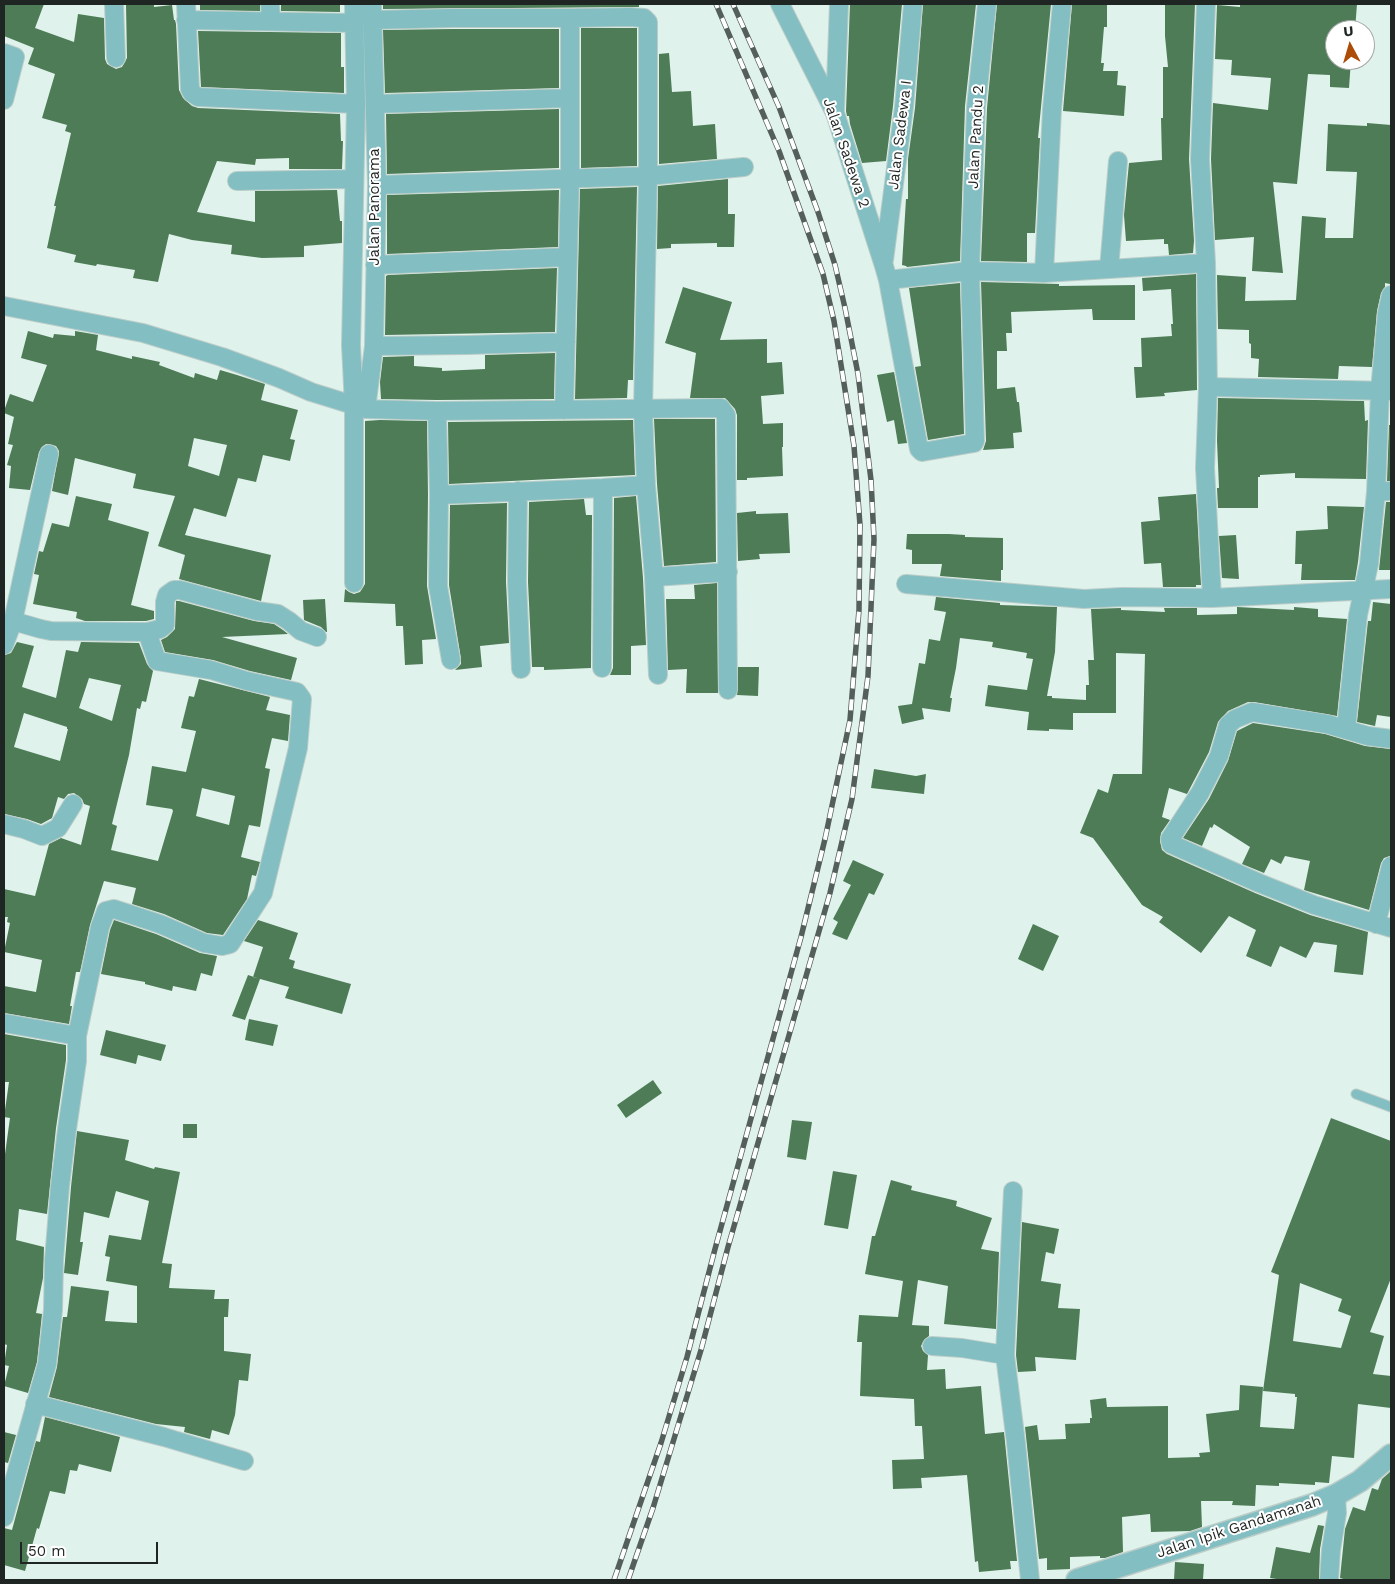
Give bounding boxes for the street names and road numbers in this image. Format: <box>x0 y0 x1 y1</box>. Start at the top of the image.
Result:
street label: Jalan Sadewa I <box>884 79 916 191</box>
street label: Jalan Pandu 2 <box>964 85 988 189</box>
street label: Jalan Sadewa 2 <box>819 96 873 210</box>
street label: Jalan Panorama <box>366 148 384 266</box>
street label: Jalan Ipik Gandamanah <box>1154 1492 1324 1562</box>

